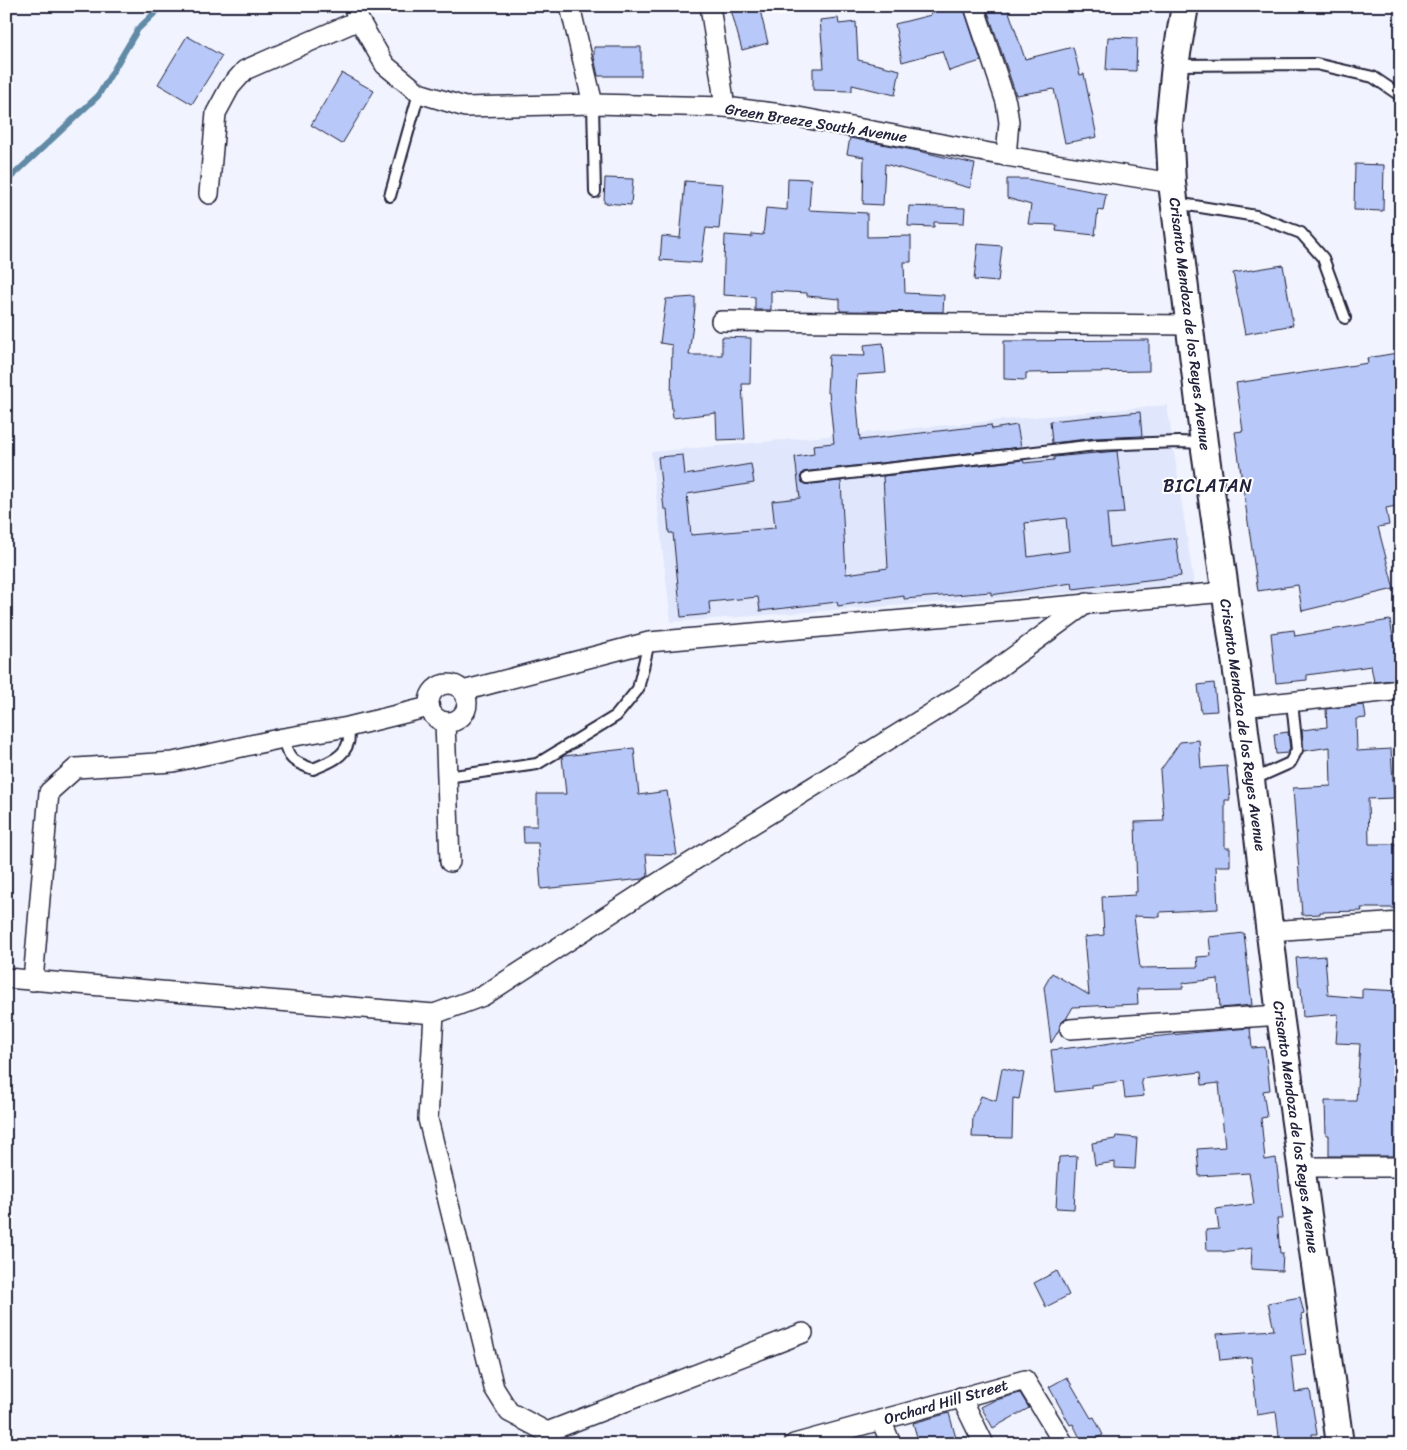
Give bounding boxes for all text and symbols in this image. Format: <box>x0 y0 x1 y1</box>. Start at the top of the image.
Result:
street label: Green Breeze South Avenue <box>723 96 909 150</box>
street label: Crisanto Mendoza de los Reyes Avenue <box>1162 196 1218 452</box>
district label: BICLATAN <box>1163 470 1253 502</box>
street label: Crisanto Mendoza de los Reyes Avenue <box>1212 597 1274 853</box>
street label: Crisanto Mendoza de los Reyes Avenue <box>1265 999 1327 1255</box>
street label: Orchard Hill Street <box>881 1372 1012 1432</box>

